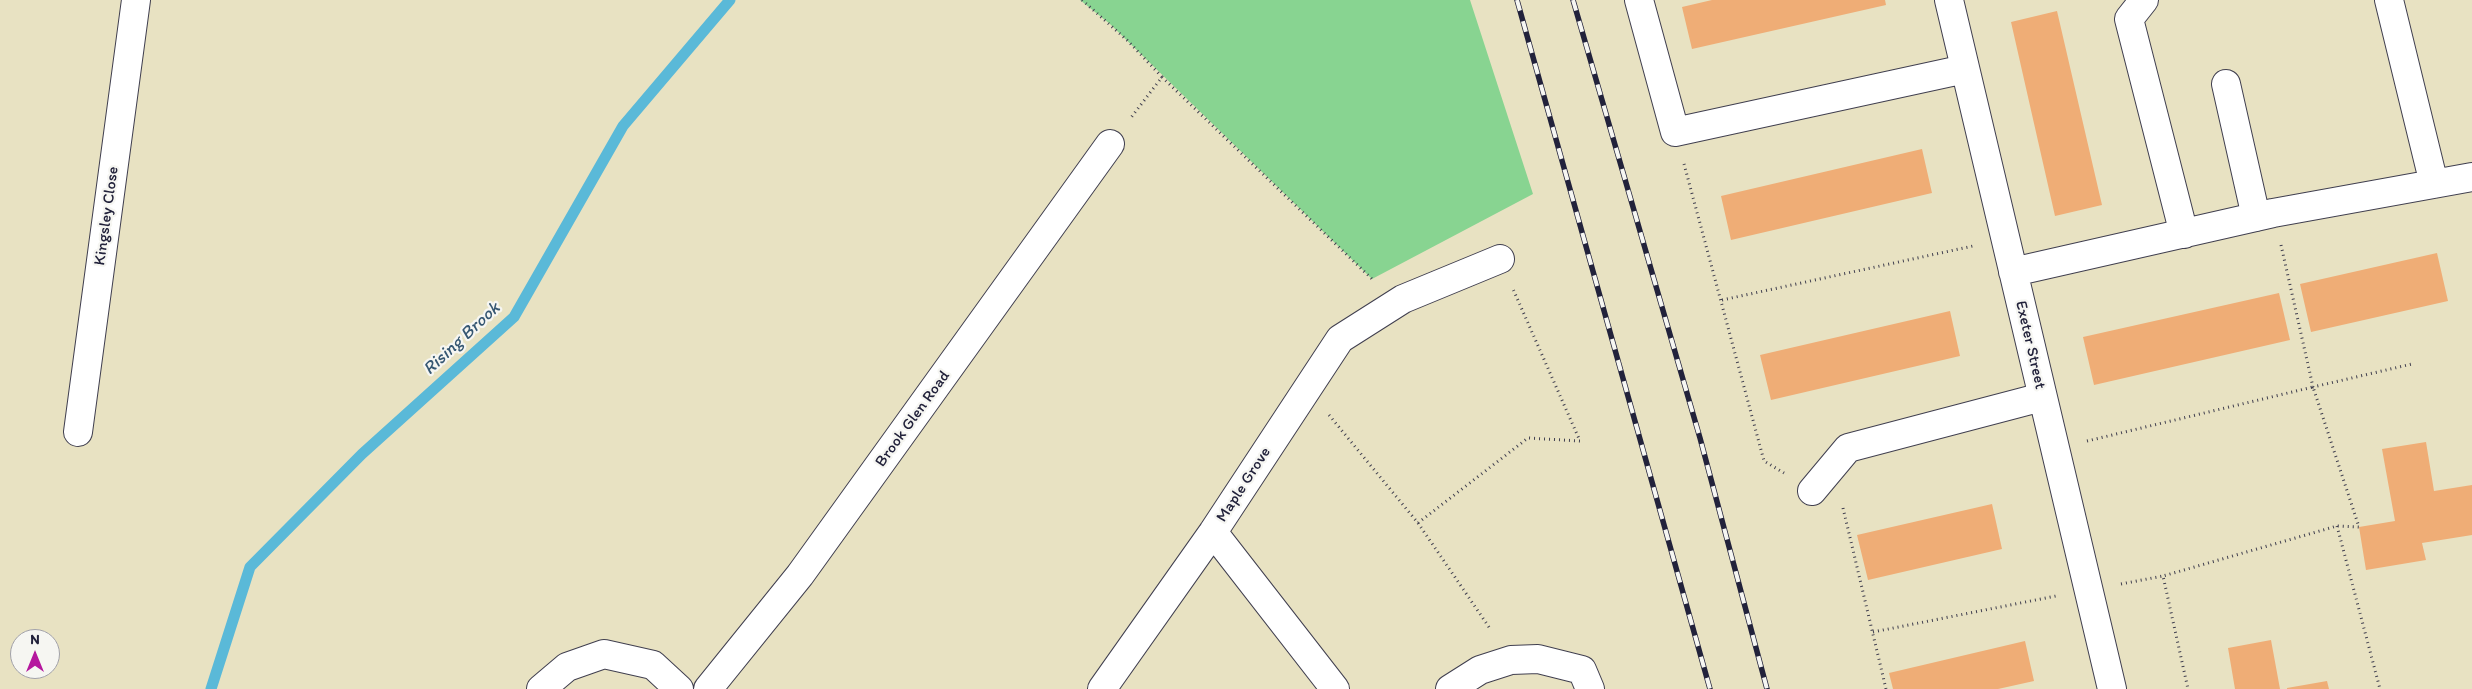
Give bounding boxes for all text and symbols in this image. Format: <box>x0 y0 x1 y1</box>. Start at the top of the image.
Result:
street label: Kingsley Close <box>91 165 123 267</box>
water label: Rising Brook <box>419 298 505 380</box>
street label: Exeter Street <box>2011 299 2049 391</box>
street label: Brook Glen Road <box>872 367 954 471</box>
street label: Maple Grove <box>1213 444 1275 526</box>
north arrow <box>10 629 60 679</box>
text: N <box>30 631 40 648</box>

